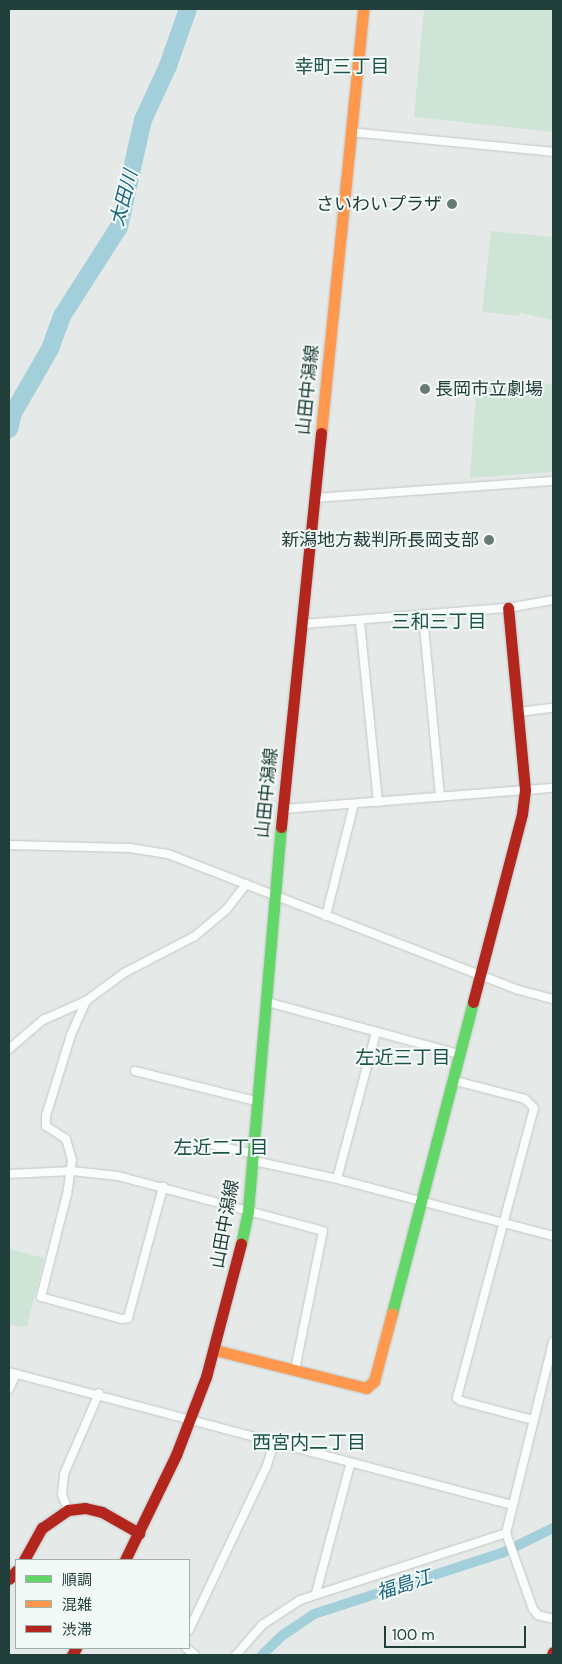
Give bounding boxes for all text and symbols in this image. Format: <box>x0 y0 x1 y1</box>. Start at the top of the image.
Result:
district label: 幸町三丁目 <box>295 56 389 78</box>
water label: 太田川 <box>106 168 142 228</box>
place label: さいわいプラザ <box>316 193 442 215</box>
marker: さいわいプラザ <box>446 198 458 210</box>
street label: 山田中潟線 <box>293 344 323 436</box>
place label: 長岡市立劇場 <box>435 378 543 400</box>
marker: 長岡市立劇場 <box>419 383 431 395</box>
place label: 新潟地方裁判所長岡支部 <box>281 529 479 551</box>
marker: 新潟地方裁判所長岡支部 <box>483 534 495 546</box>
district label: 三和三丁目 <box>392 611 486 633</box>
street label: 山田中潟線 <box>252 747 282 839</box>
district label: 左近三丁目 <box>356 1047 450 1069</box>
district label: 左近二丁目 <box>174 1137 268 1159</box>
street label: 山田中潟線 <box>207 1178 243 1270</box>
district label: 西宮内二丁目 <box>252 1432 366 1454</box>
legend <box>15 1559 190 1649</box>
water label: 福島江 <box>373 1565 435 1605</box>
text: 順調 <box>62 1570 92 1590</box>
text: 混雑 <box>62 1595 92 1615</box>
scale bar <box>387 1616 530 1648</box>
text: 渋滞 <box>62 1620 92 1640</box>
text: 100 m <box>392 1625 435 1645</box>

